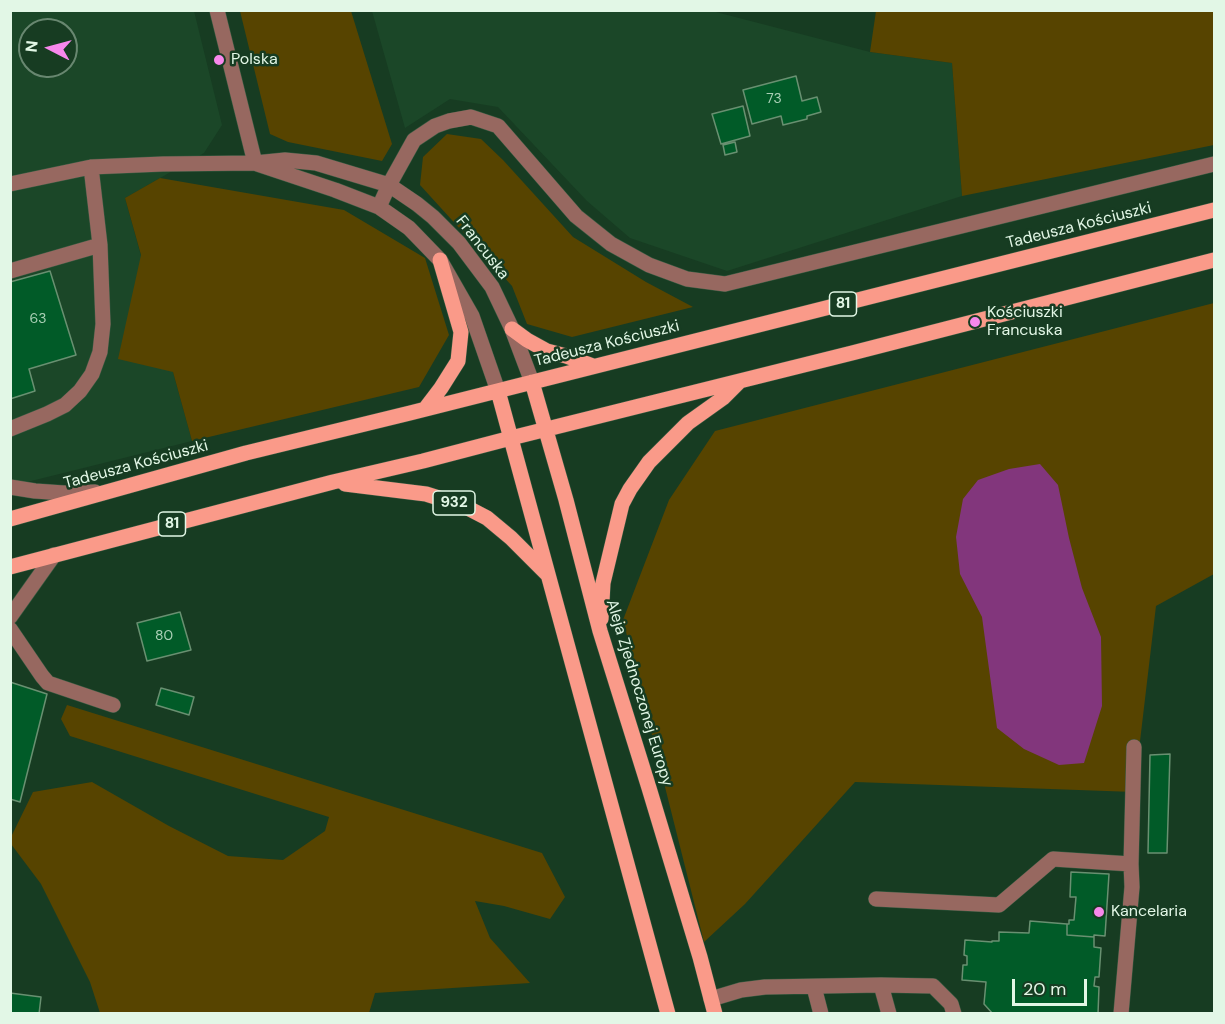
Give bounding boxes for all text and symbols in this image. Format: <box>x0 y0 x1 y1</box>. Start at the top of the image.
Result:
north arrow <box>18 18 78 78</box>
text: N <box>21 39 43 53</box>
place label: Polska <box>231 50 278 70</box>
marker: Polska <box>212 53 226 67</box>
house number: 73 <box>766 91 782 107</box>
street label: Tadeusza Kościuszki <box>1004 199 1154 253</box>
street label: Francuska <box>451 212 513 284</box>
road number: 81 <box>830 292 856 316</box>
place label: Kościuszki Francuska <box>987 303 1063 341</box>
house number: 63 <box>29 311 47 327</box>
marker: Kościuszki Francuska <box>968 315 982 329</box>
street label: Tadeusza Kościuszki <box>532 317 682 371</box>
street label: Tadeusza Kościuszki <box>62 436 210 494</box>
road number: 932 <box>433 491 475 515</box>
road number: 81 <box>158 512 186 536</box>
street label: Aleja Zjednoczonej Europy <box>601 597 677 789</box>
house number: 80 <box>155 628 173 644</box>
place label: Kancelaria <box>1111 902 1187 922</box>
marker: Kancelaria <box>1092 905 1106 919</box>
scale bar <box>1015 967 1090 1005</box>
text: 20 m <box>1023 977 1066 1001</box>

